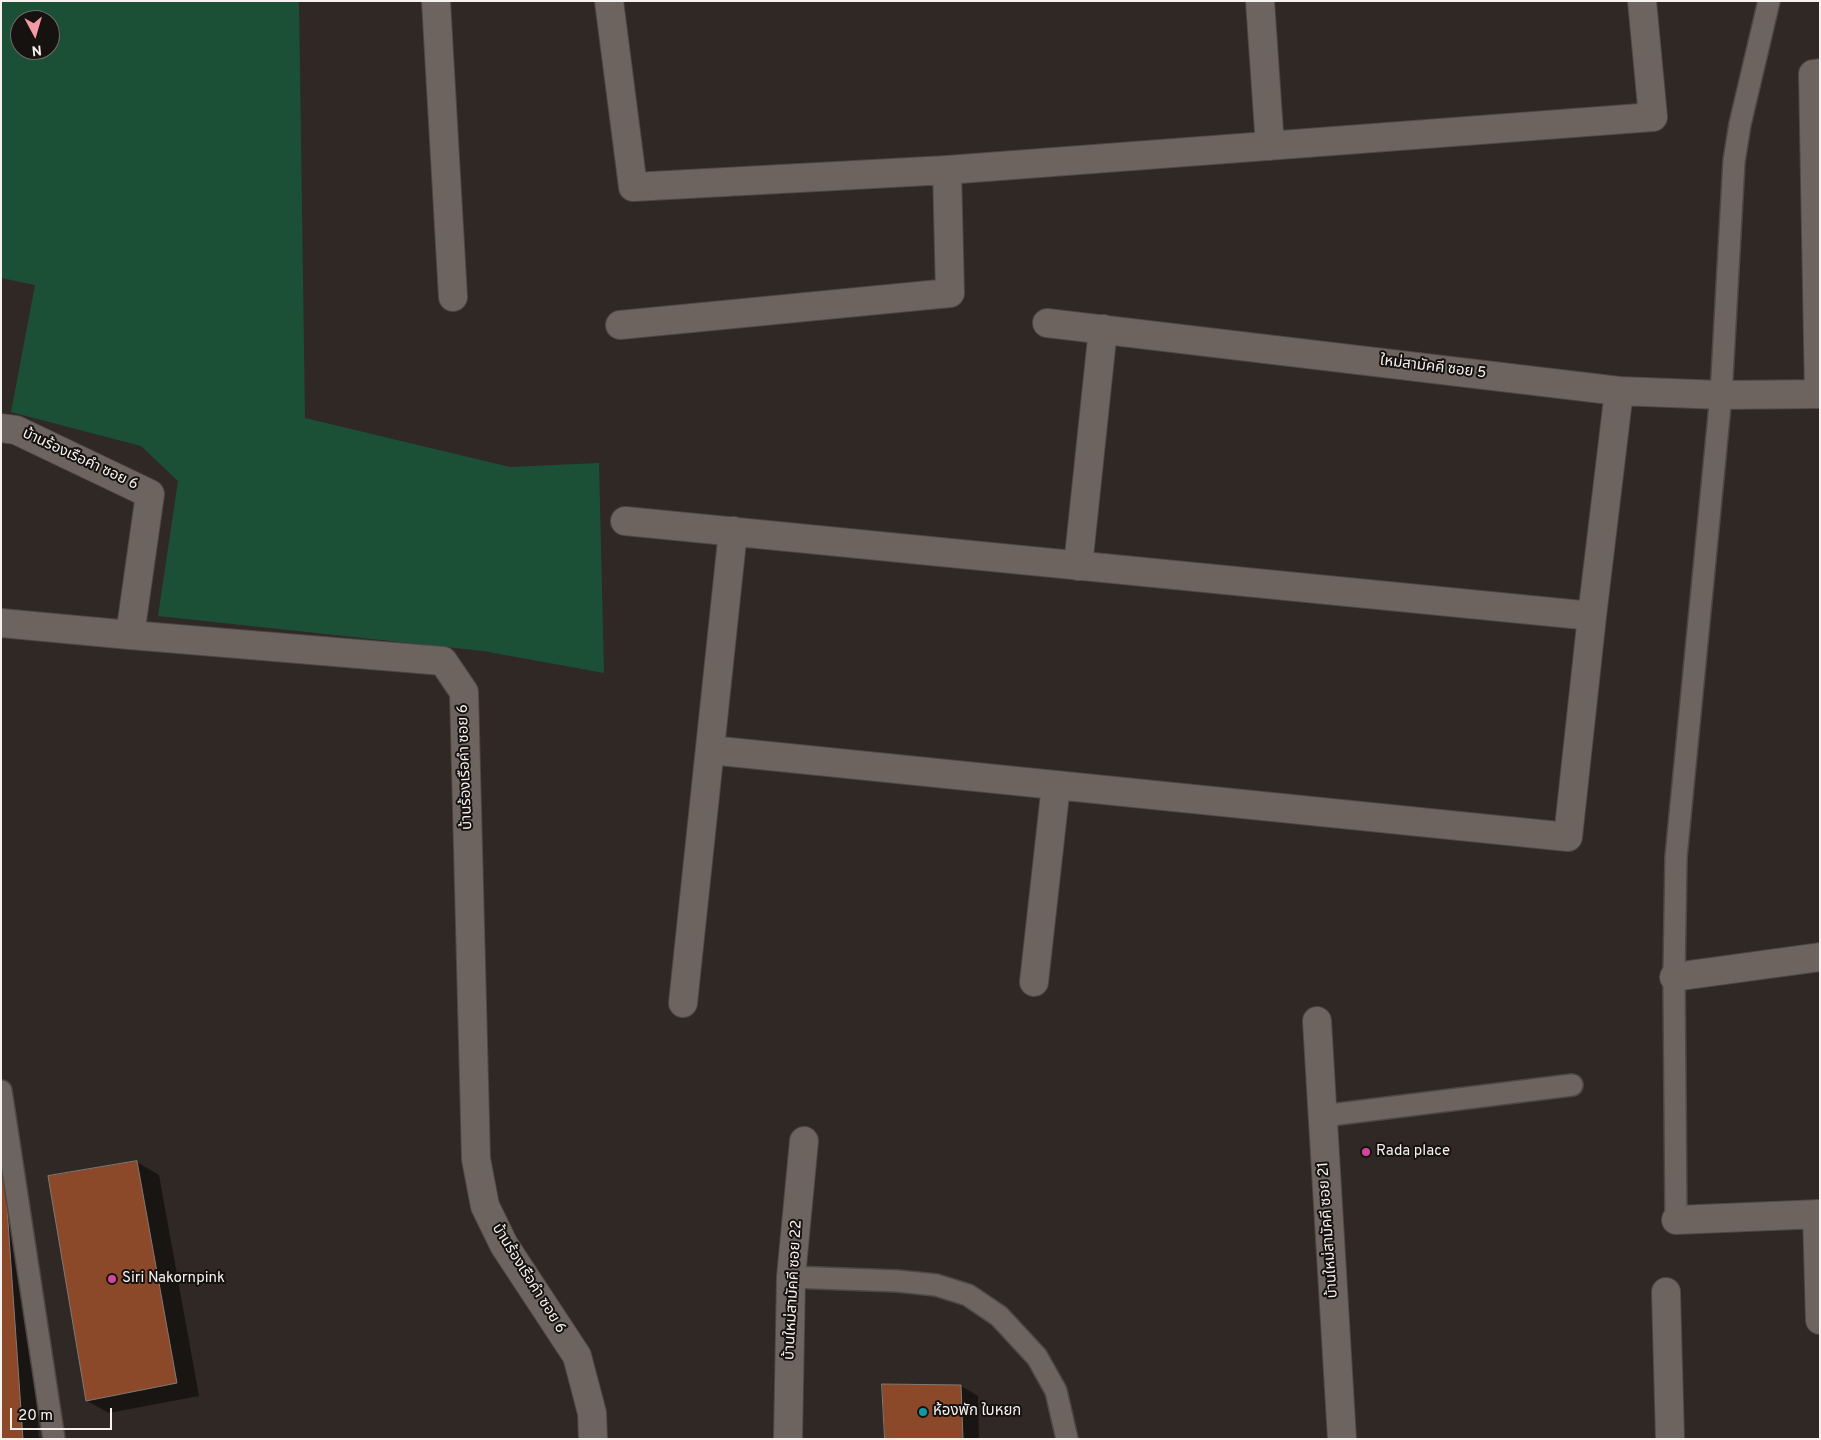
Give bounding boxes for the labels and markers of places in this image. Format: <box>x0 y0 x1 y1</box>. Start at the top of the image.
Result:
place label: Rada place <box>1376 1143 1450 1161</box>
marker: Rada place <box>1360 1146 1372 1158</box>
place label: Siri Nakornpink <box>122 1270 225 1288</box>
marker: Siri Nakornpink <box>106 1273 118 1285</box>
place label: ห้องพัก ใบหยก <box>933 1403 1021 1421</box>
marker: ห้องพัก ใบหยก <box>917 1406 929 1418</box>

